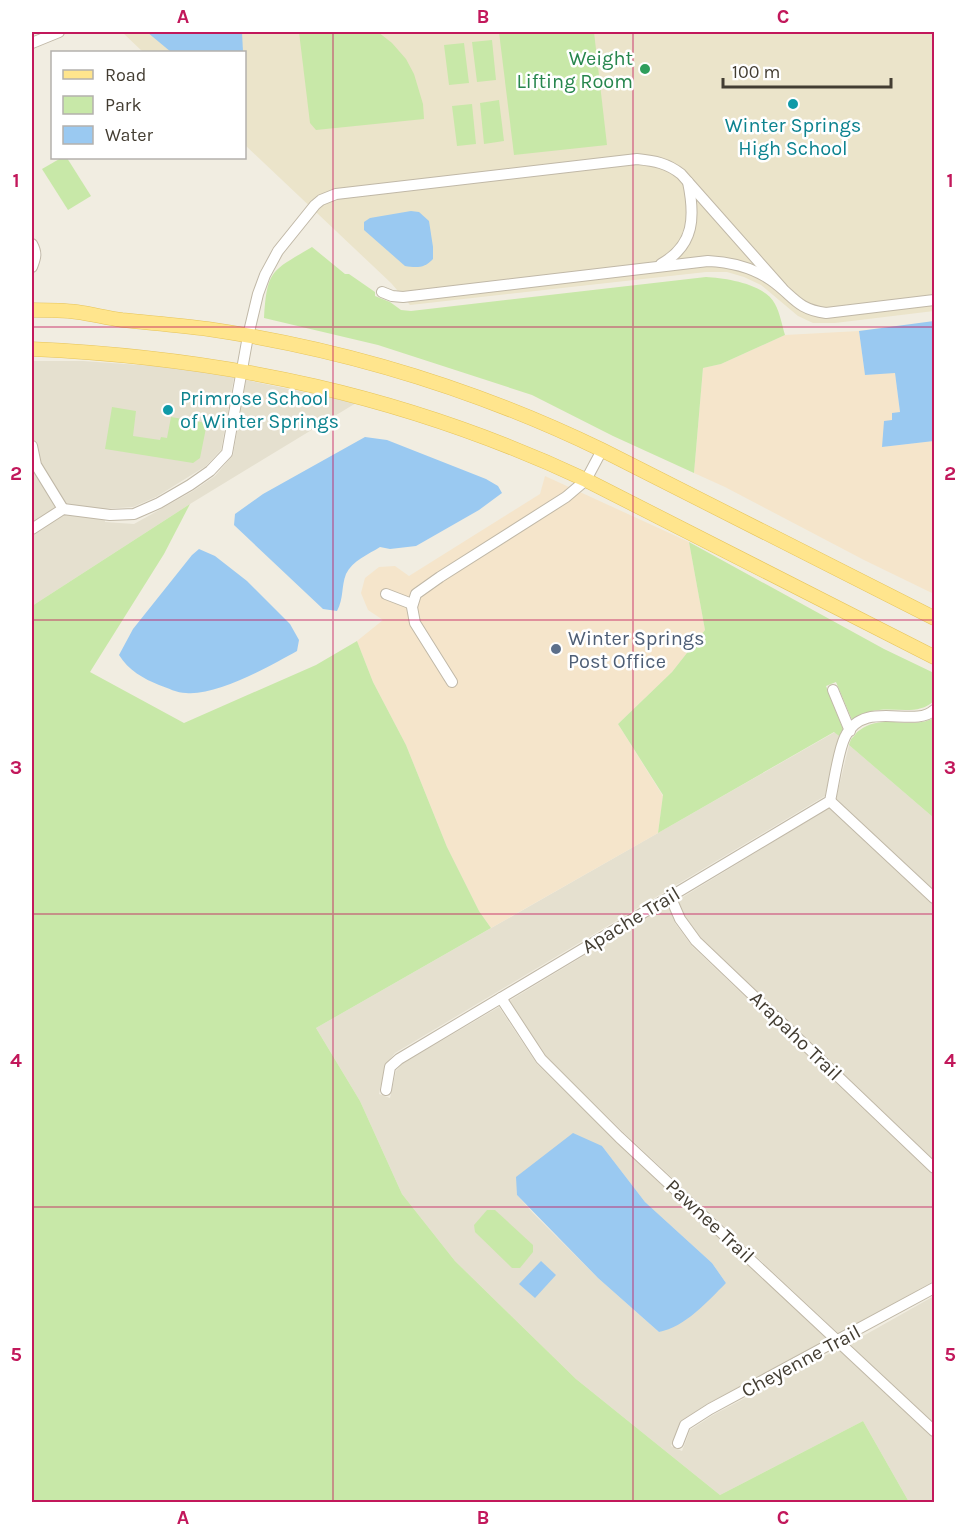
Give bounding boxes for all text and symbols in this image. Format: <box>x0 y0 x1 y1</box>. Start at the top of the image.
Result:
text: A <box>177 5 190 28</box>
text: B <box>477 5 489 28</box>
text: C <box>777 5 789 28</box>
place label: Weight Lifting Room <box>516 47 633 93</box>
legend <box>51 51 246 159</box>
scale bar <box>723 51 891 89</box>
text: 100 m <box>732 61 780 83</box>
marker: Weight Lifting Room <box>638 62 652 76</box>
text: Road <box>105 64 146 86</box>
text: Park <box>105 94 142 116</box>
marker: Winter Springs High School <box>786 97 800 111</box>
place label: Winter Springs High School <box>725 114 861 160</box>
text: Water <box>105 124 153 146</box>
text: 1 <box>12 169 20 192</box>
text: 1 <box>946 169 954 192</box>
place label: Primrose School of Winter Springs <box>180 387 339 433</box>
marker: Primrose School of Winter Springs <box>161 403 175 417</box>
text: 2 <box>10 462 22 485</box>
text: 2 <box>944 462 956 485</box>
place label: Winter Springs Post Office <box>568 627 705 673</box>
marker: Winter Springs Post Office <box>549 642 563 656</box>
text: 3 <box>10 756 22 779</box>
text: 3 <box>944 756 956 779</box>
street label: Apache Trail <box>578 882 684 958</box>
street label: Arapaho Trail <box>745 987 847 1085</box>
text: 4 <box>10 1049 22 1072</box>
text: 4 <box>944 1049 956 1072</box>
street label: Pawnee Trail <box>661 1174 759 1268</box>
street label: Cheyenne Trail <box>737 1320 865 1402</box>
text: 5 <box>10 1343 22 1366</box>
text: 5 <box>944 1343 956 1366</box>
text: A <box>177 1506 190 1529</box>
text: B <box>477 1506 489 1529</box>
text: C <box>777 1506 789 1529</box>

